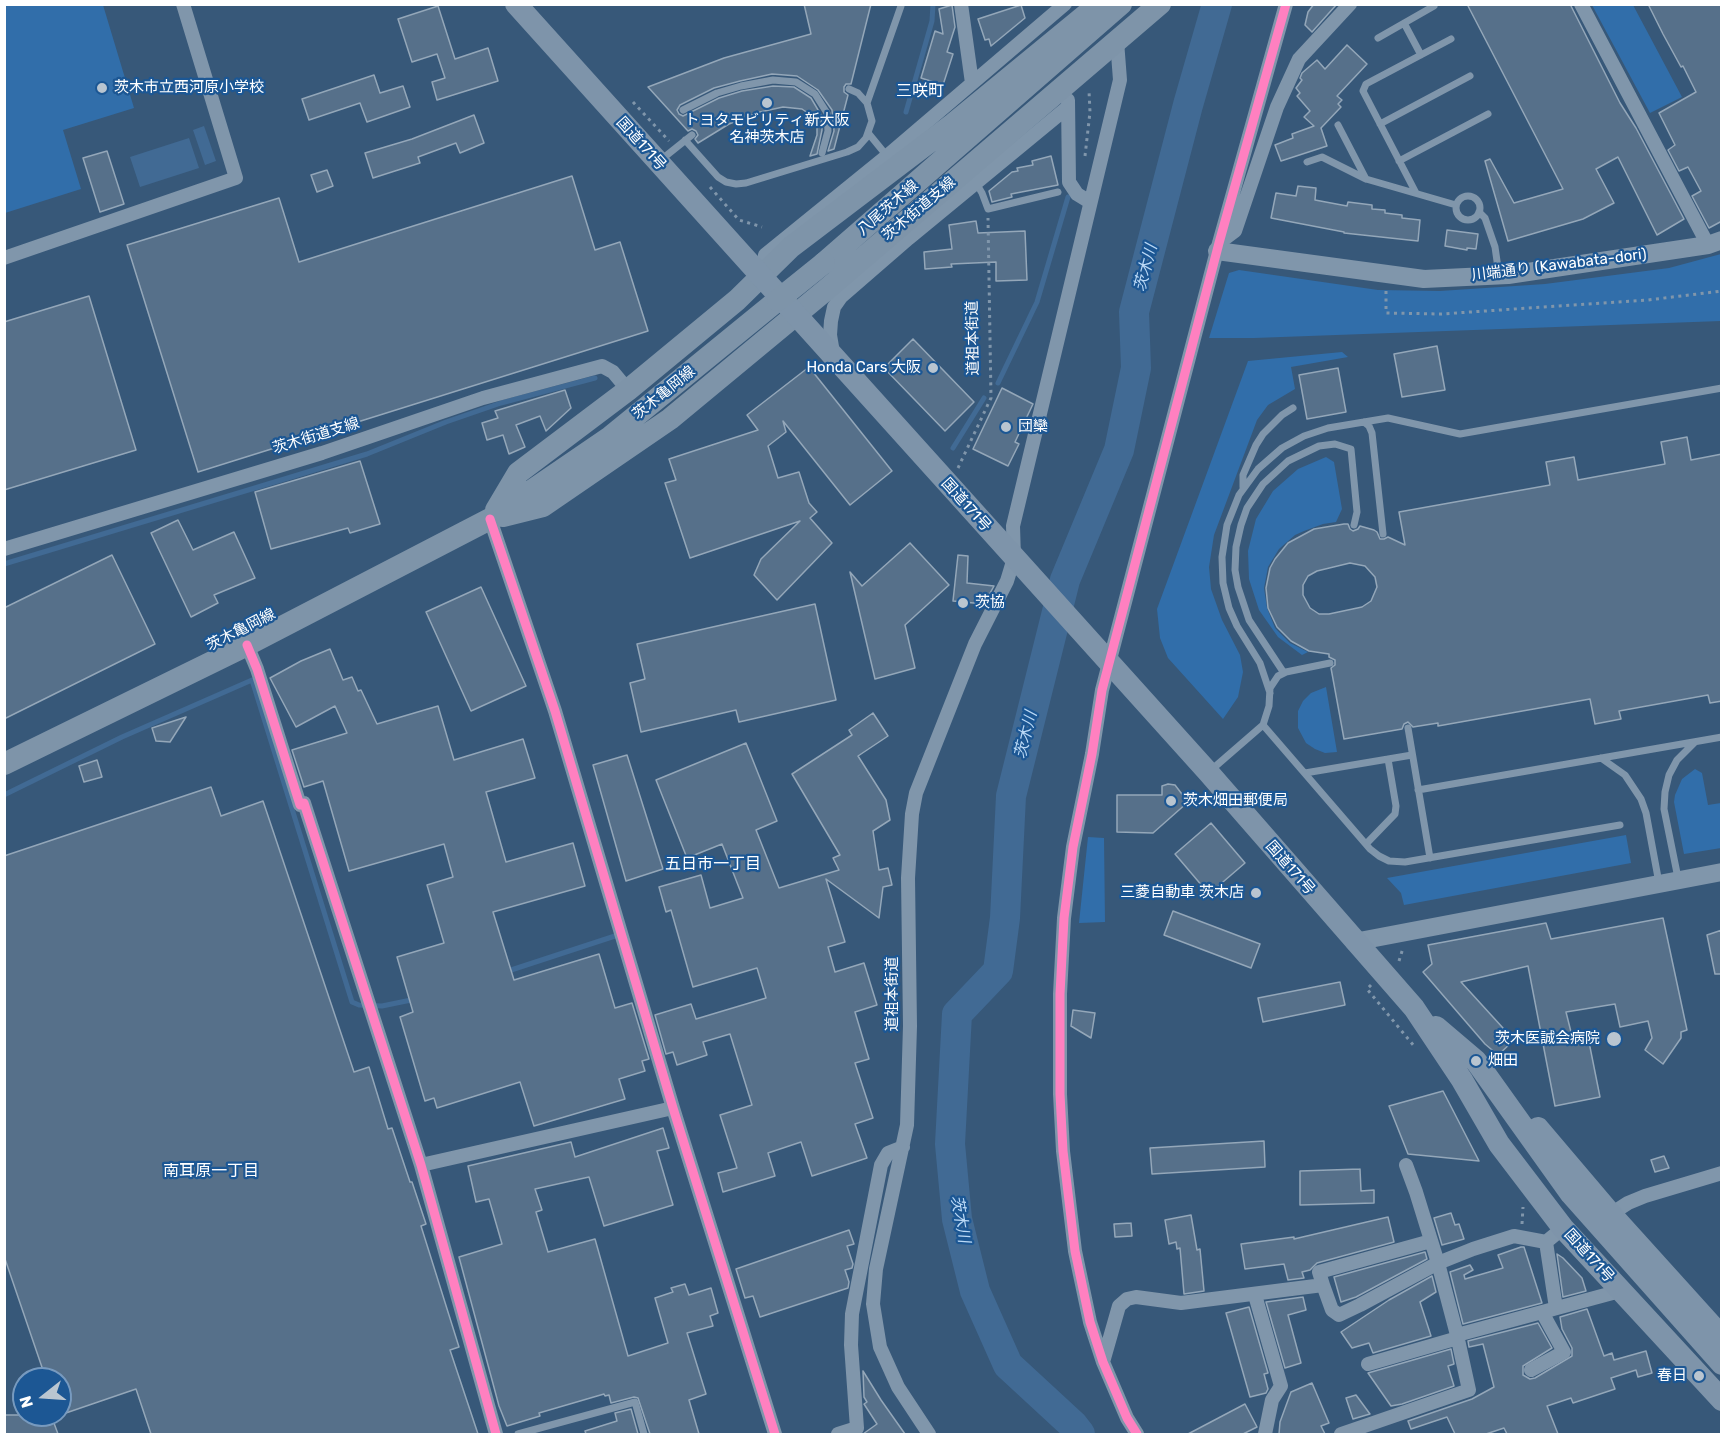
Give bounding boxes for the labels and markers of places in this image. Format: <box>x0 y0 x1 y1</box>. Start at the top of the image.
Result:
place label: 茨木市立西河原小学校 <box>114 79 264 97</box>
marker: 茨木市立西河原小学校 <box>95 81 109 95</box>
marker: トヨタモビリティ新大阪 名神茨木店 <box>760 96 774 110</box>
place label: トヨタモビリティ新大阪 名神茨木店 <box>685 112 849 147</box>
place label: Honda Cars 大阪 <box>806 359 921 377</box>
marker: Honda Cars 大阪 <box>926 361 940 375</box>
place label: 団欒 <box>1018 418 1048 436</box>
marker: 団欒 <box>999 420 1013 434</box>
place label: 茨協 <box>975 594 1005 612</box>
marker: 茨協 <box>956 596 970 610</box>
place label: 茨木畑田郵便局 <box>1183 792 1288 810</box>
marker: 茨木畑田郵便局 <box>1164 794 1178 808</box>
place label: 三菱自動車 茨木店 <box>1120 884 1244 902</box>
marker: 三菱自動車 茨木店 <box>1249 886 1263 900</box>
place label: 茨木医誠会病院 <box>1495 1030 1600 1048</box>
marker: 茨木医誠会病院 <box>1605 1030 1623 1048</box>
place label: 畑田 <box>1488 1052 1518 1070</box>
marker: 畑田 <box>1469 1054 1483 1068</box>
place label: 春日 <box>1657 1367 1687 1385</box>
marker: 春日 <box>1692 1369 1706 1383</box>

